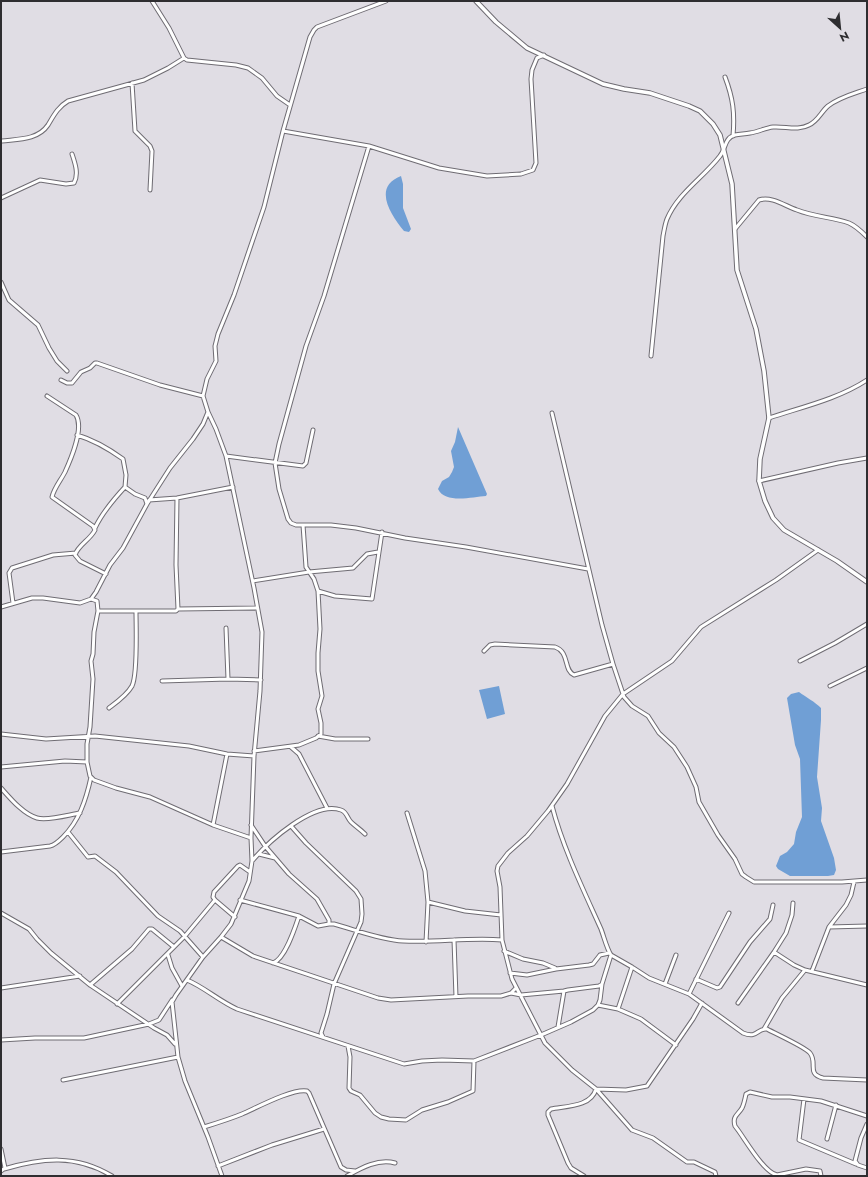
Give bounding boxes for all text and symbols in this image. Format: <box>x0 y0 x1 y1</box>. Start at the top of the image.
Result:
north arrow <box>820 8 860 48</box>
text: N <box>837 28 852 46</box>

